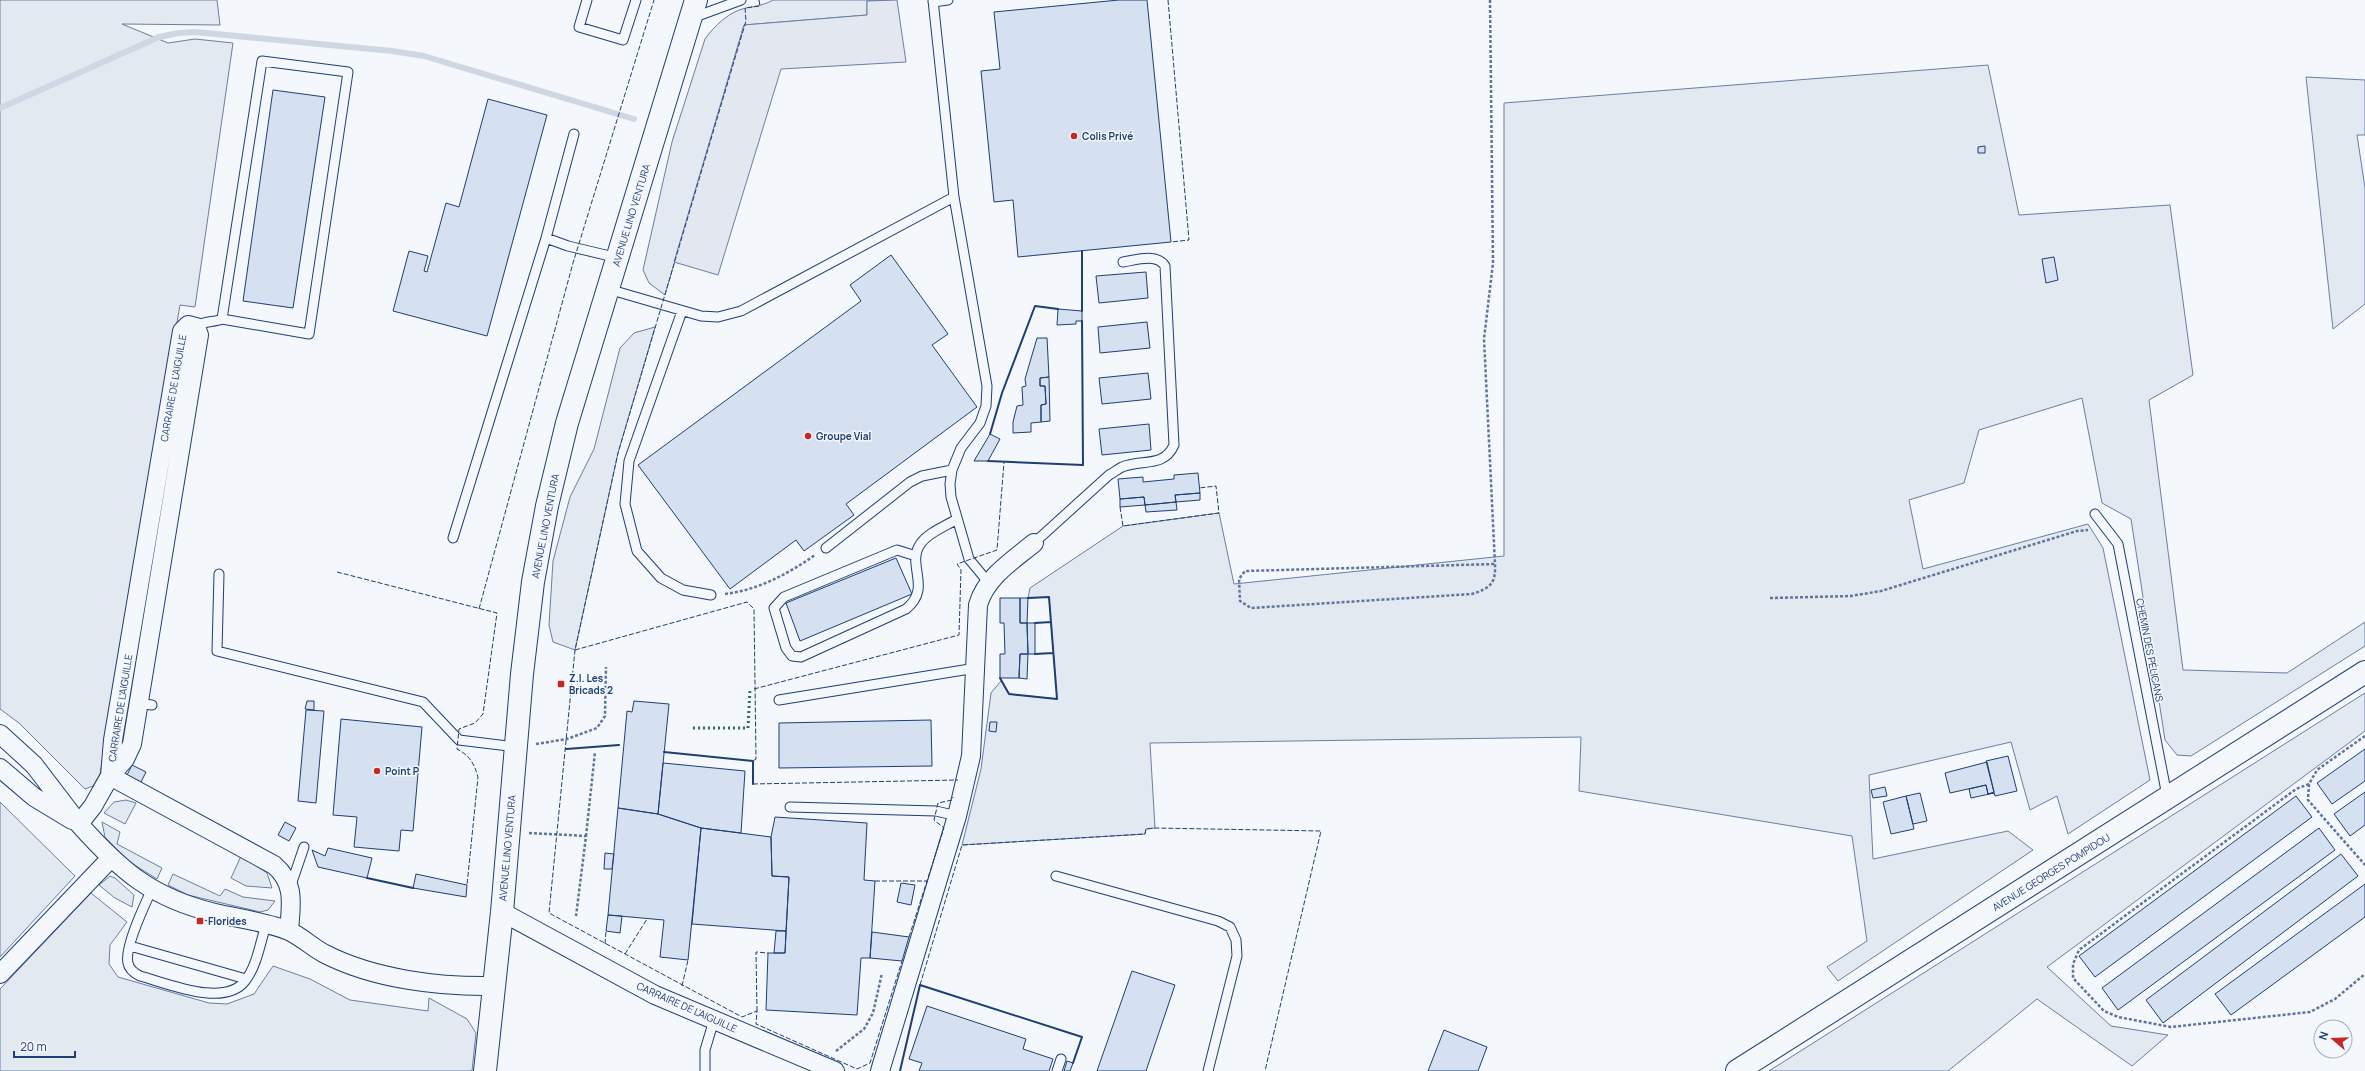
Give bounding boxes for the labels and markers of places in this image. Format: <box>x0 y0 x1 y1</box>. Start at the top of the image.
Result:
place label: Colis Privé <box>1082 129 1133 143</box>
marker: Colis Privé <box>1069 131 1079 141</box>
place label: Groupe Vial <box>816 429 871 443</box>
marker: Groupe Vial <box>803 431 813 441</box>
place label: Z.I. Les Bricads 2 <box>569 671 613 697</box>
marker: Z.I. Les Bricads 2 <box>556 679 566 689</box>
place label: Point P <box>385 764 420 778</box>
marker: Point P <box>372 766 382 776</box>
place label: Florides <box>208 914 247 928</box>
marker: Florides <box>195 916 205 926</box>

